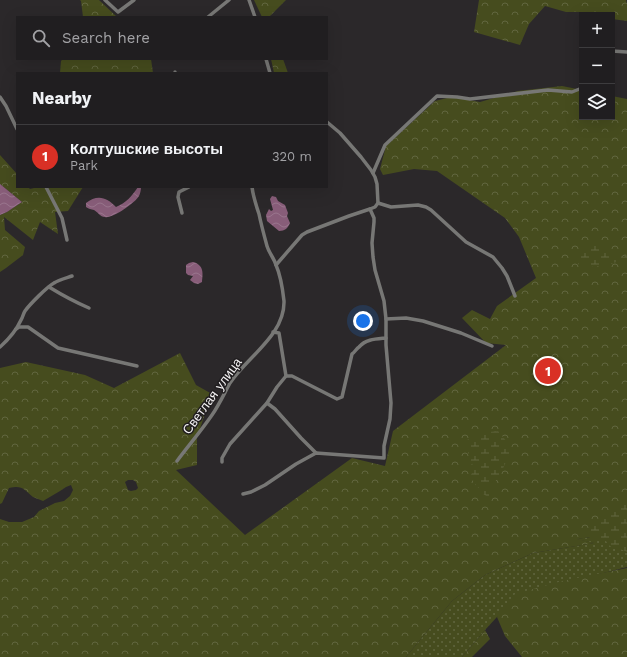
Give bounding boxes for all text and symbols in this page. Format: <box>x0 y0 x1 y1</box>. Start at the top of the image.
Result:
map controls <box>579 12 615 120</box>
button: + <box>579 12 615 48</box>
search box <box>16 16 328 60</box>
icon: search <box>30 27 52 49</box>
text: Search here <box>62 29 150 47</box>
button: − <box>579 48 615 84</box>
button: layers <box>579 84 615 120</box>
text: Nearby <box>32 88 91 108</box>
text: Колтушские высоты <box>70 140 223 158</box>
text: 1 <box>42 149 48 164</box>
text: 320 m <box>272 149 312 164</box>
text: Park <box>70 158 98 173</box>
your location <box>353 311 373 331</box>
street label: Светлая улица <box>179 354 245 437</box>
pin: 1 <box>535 356 561 386</box>

